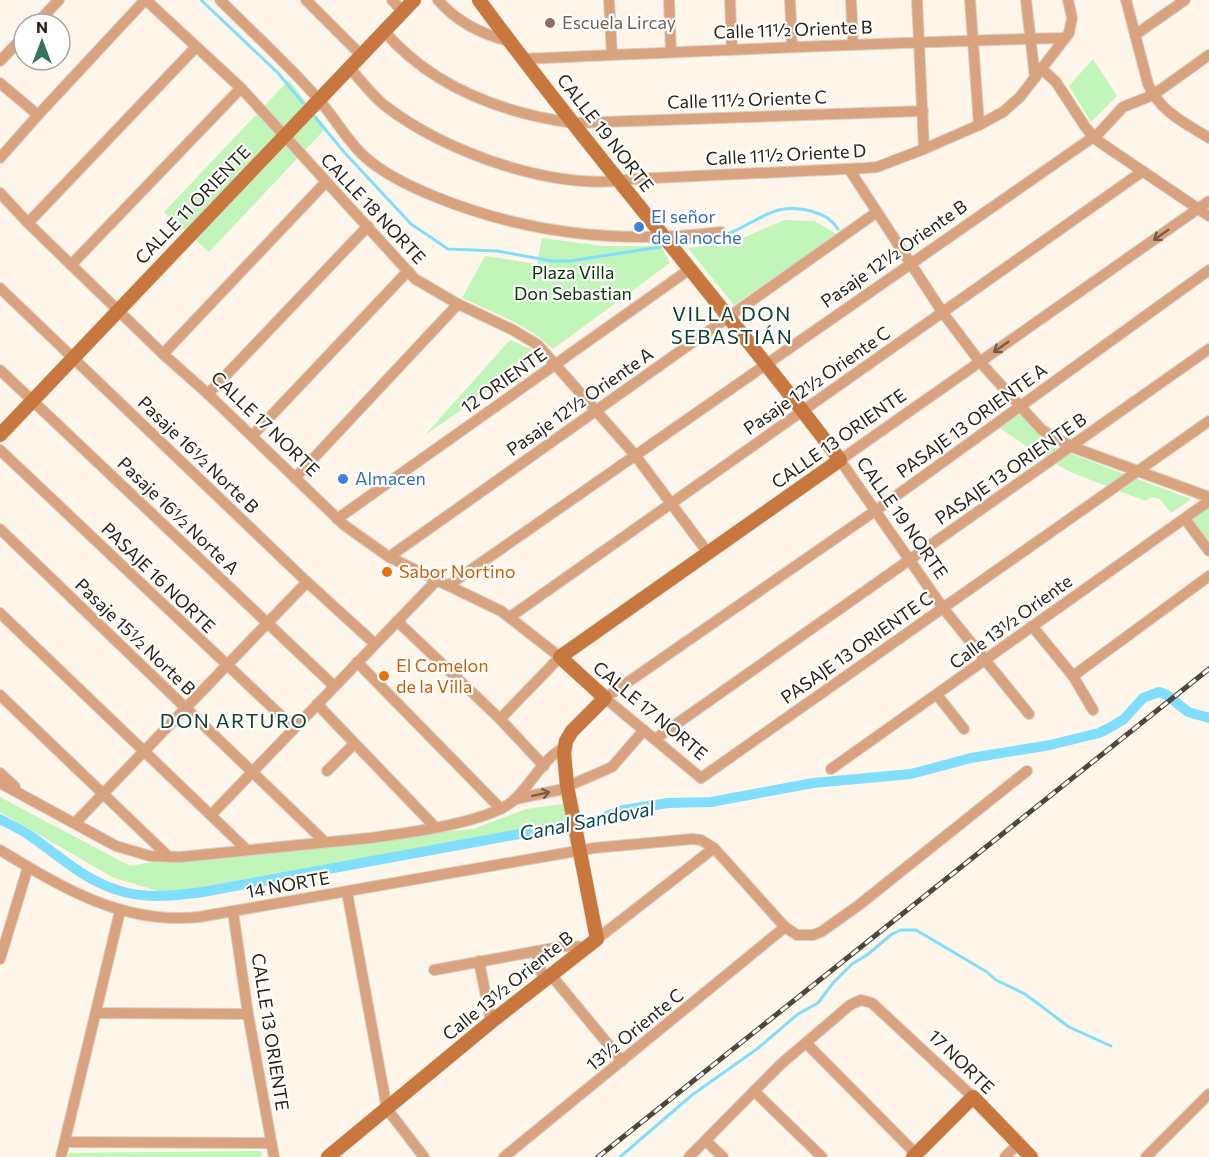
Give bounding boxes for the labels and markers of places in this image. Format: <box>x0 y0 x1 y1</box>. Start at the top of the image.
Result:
place label: Escuela Lircay <box>562 11 676 33</box>
marker: Escuela Lircay <box>543 16 557 30</box>
place label: El señor de la noche <box>651 205 742 248</box>
marker: El señor de la noche <box>632 220 646 234</box>
place label: Almacen <box>355 467 426 489</box>
marker: Almacen <box>336 472 350 486</box>
place label: Sabor Nortino <box>399 560 516 582</box>
marker: Sabor Nortino <box>380 565 394 579</box>
place label: El Comelon de la Villa <box>396 654 489 697</box>
marker: El Comelon de la Villa <box>377 669 391 683</box>

